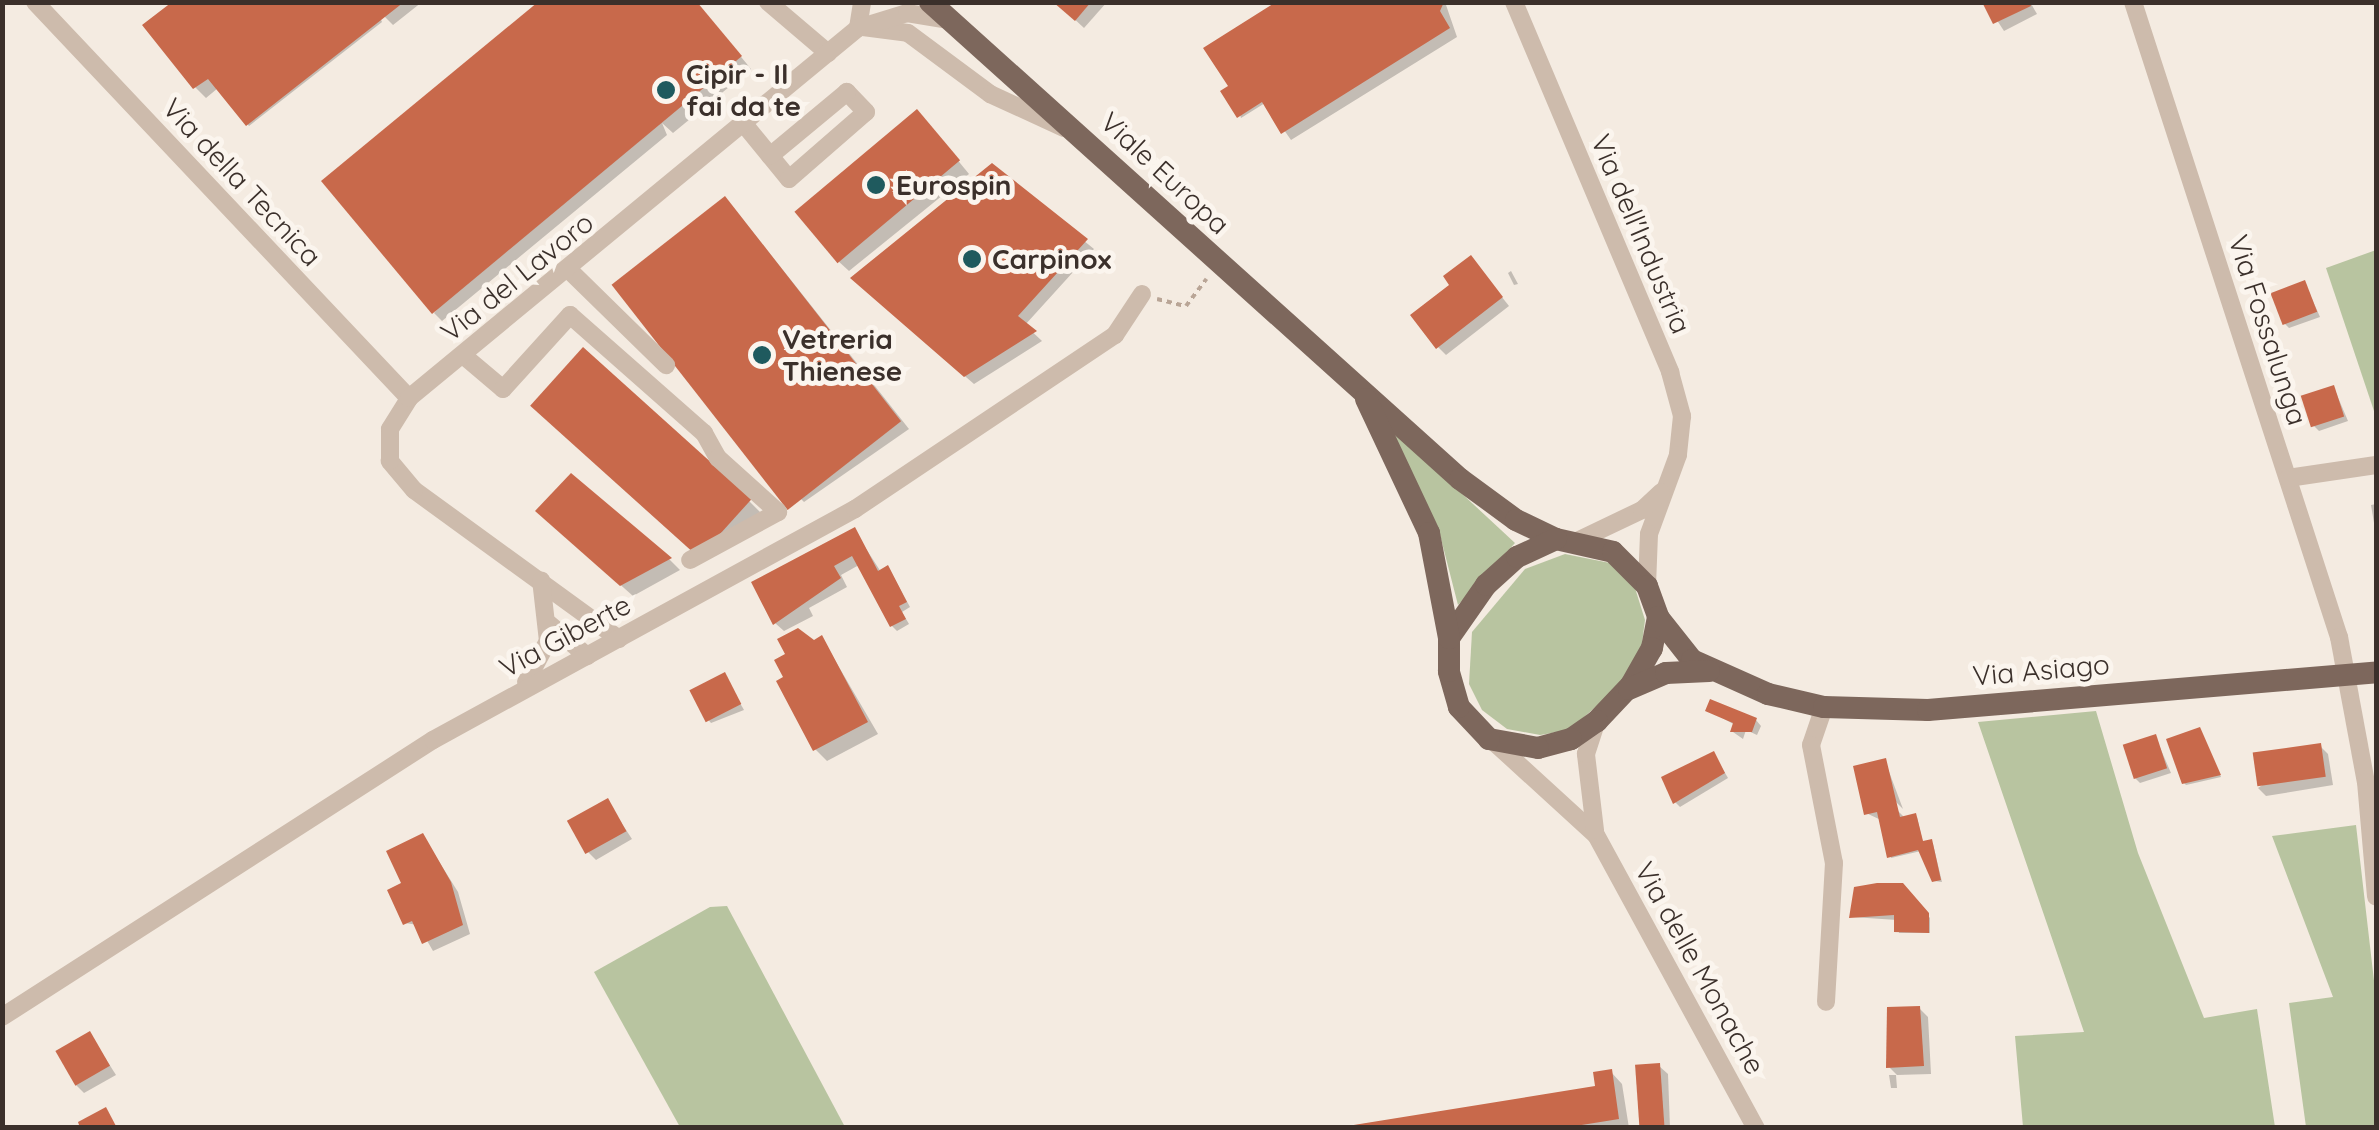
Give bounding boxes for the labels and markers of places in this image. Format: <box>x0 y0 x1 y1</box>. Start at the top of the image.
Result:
place label: Cipir - Il fai da te <box>686 57 801 123</box>
marker: Cipir - Il fai da te <box>655 79 677 101</box>
place label: Eurospin <box>896 168 1012 202</box>
marker: Eurospin <box>865 174 887 196</box>
place label: Carpinox <box>992 242 1111 276</box>
marker: Carpinox <box>961 248 983 270</box>
place label: Vetreria Thienese <box>782 322 902 388</box>
marker: Vetreria Thienese <box>751 344 773 366</box>

